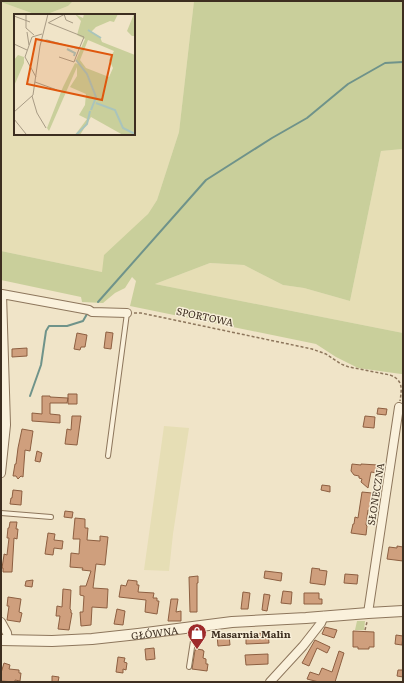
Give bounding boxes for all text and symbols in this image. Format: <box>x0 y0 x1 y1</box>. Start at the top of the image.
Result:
inset map <box>14 14 135 135</box>
street label: SPORTOWA <box>175 303 236 329</box>
street label: SŁONECZNA <box>363 461 387 526</box>
street label: GŁÓWNA <box>130 621 180 642</box>
shop icon: Masarnia Malin <box>186 622 208 650</box>
place label: Masarnia Malin <box>211 626 291 641</box>

